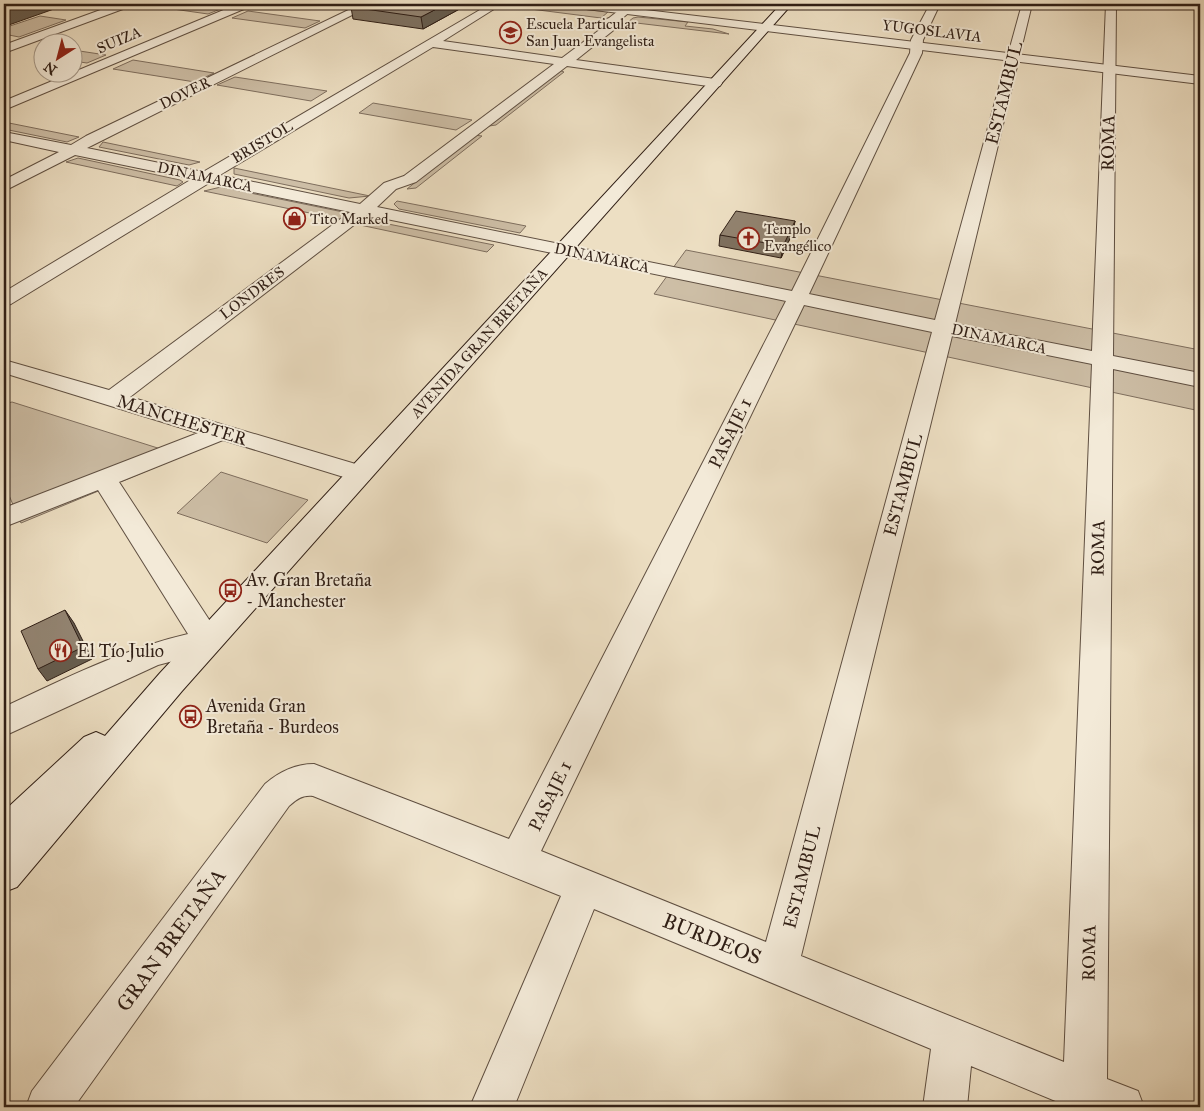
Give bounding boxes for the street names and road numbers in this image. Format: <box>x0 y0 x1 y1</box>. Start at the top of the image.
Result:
street label: YUGOSLAVIA <box>881 16 983 46</box>
street label: SUIZA <box>94 23 144 57</box>
street label: ESTAMBUL <box>981 39 1028 147</box>
street label: DOVER <box>157 73 214 113</box>
street label: ROMA <box>1097 115 1119 171</box>
street label: BRISTOL <box>228 117 296 167</box>
street label: DINAMARCA <box>156 158 254 196</box>
street label: DINAMARCA <box>553 239 651 277</box>
street label: LONDRES <box>216 263 288 323</box>
street label: AVENIDA GRAN BRETAÑA <box>406 264 551 423</box>
street label: DINAMARCA <box>950 320 1048 358</box>
street label: MANCHESTER <box>114 390 251 451</box>
street label: PASAJE 1 <box>704 394 757 472</box>
street label: ESTAMBUL <box>879 431 927 539</box>
street label: ROMA <box>1087 520 1109 576</box>
street label: PASAJE 1 <box>524 757 577 835</box>
street label: ESTAMBUL <box>779 823 826 931</box>
street label: GRAN BRETAÑA <box>110 864 232 1016</box>
street label: BURDEOS <box>659 907 765 971</box>
street label: ROMA <box>1078 925 1100 981</box>

